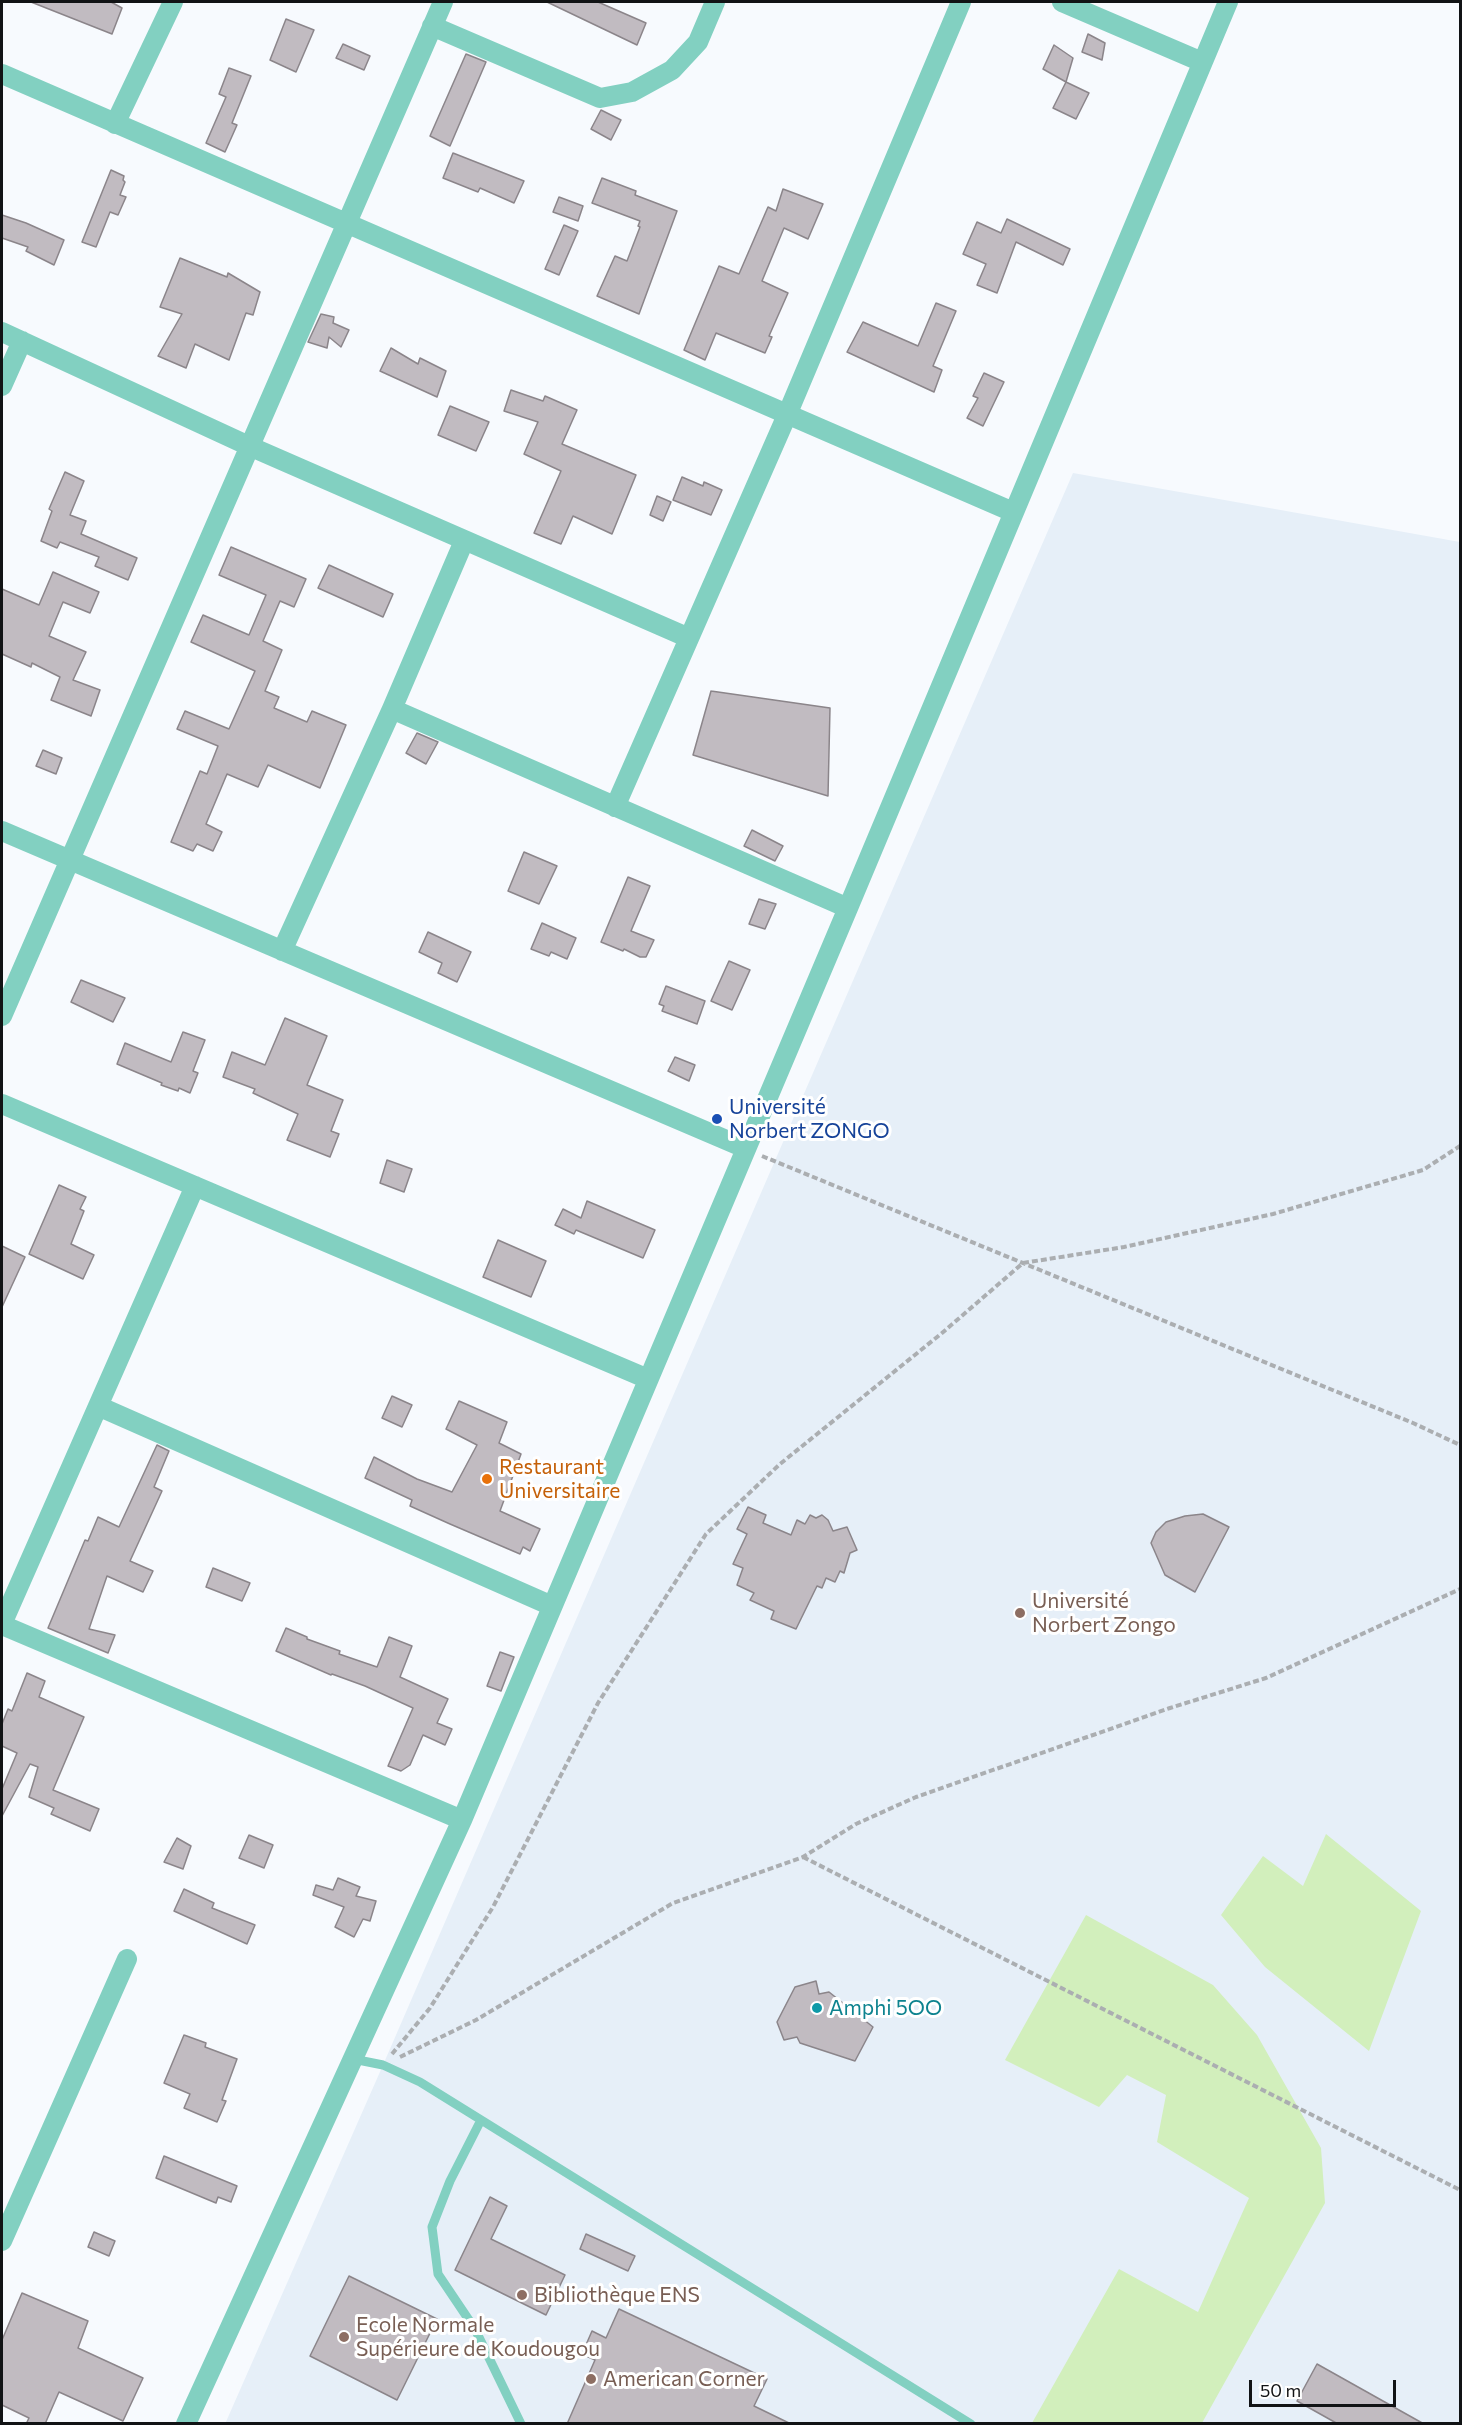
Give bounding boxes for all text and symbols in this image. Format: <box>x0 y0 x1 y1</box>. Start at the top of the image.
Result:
place label: Université Norbert ZONGO <box>729 1094 890 1144</box>
marker: Université Norbert ZONGO <box>710 1112 724 1126</box>
place label: Restaurant Universitaire <box>499 1454 620 1504</box>
marker: Restaurant Universitaire <box>480 1472 494 1486</box>
place label: Université Norbert Zongo <box>1032 1588 1176 1638</box>
marker: Université Norbert Zongo <box>1013 1606 1027 1620</box>
place label: Amphi 5OO <box>829 1995 942 2021</box>
marker: Amphi 5OO <box>810 2001 824 2015</box>
place label: Bibliothèque ENS <box>534 2282 700 2308</box>
marker: Bibliothèque ENS <box>515 2288 529 2302</box>
place label: Ecole Normale Supérieure de Koudougou <box>356 2312 600 2362</box>
marker: Ecole Normale Supérieure de Koudougou <box>337 2330 351 2344</box>
place label: American Corner <box>603 2366 765 2392</box>
scale bar <box>1252 2368 1399 2406</box>
marker: American Corner <box>584 2372 598 2386</box>
text: 50 m <box>1260 2379 1301 2401</box>

